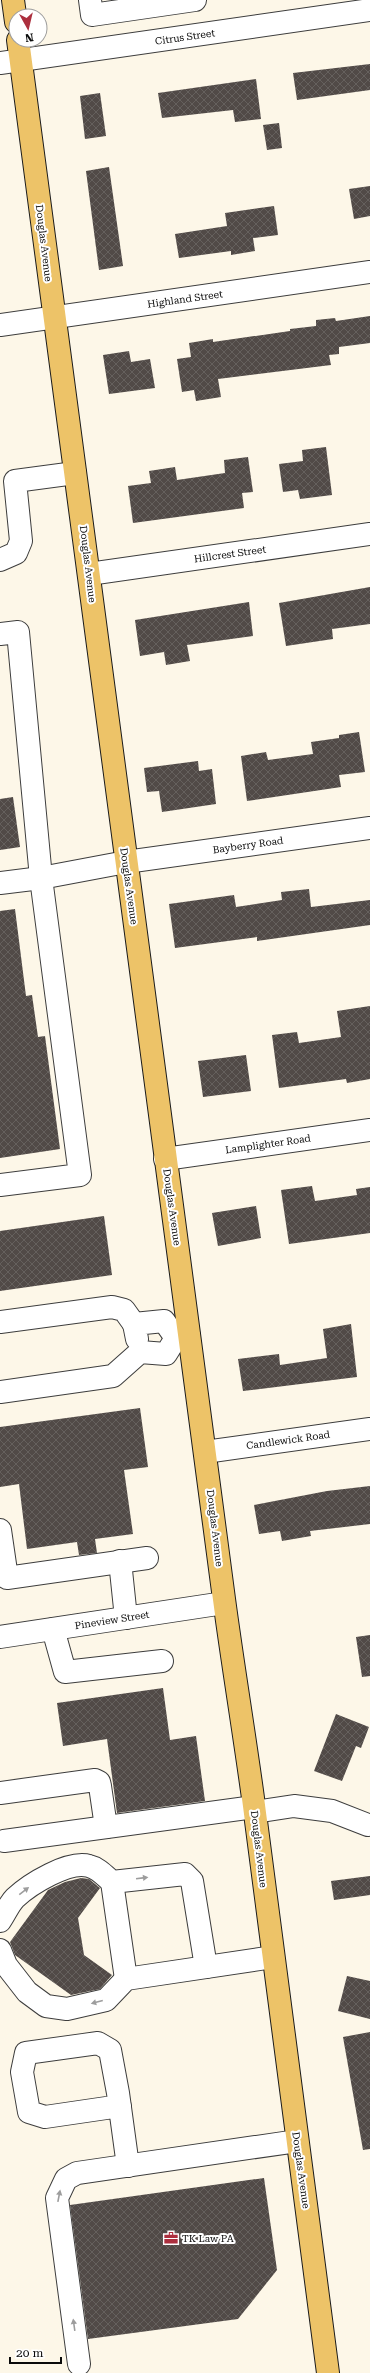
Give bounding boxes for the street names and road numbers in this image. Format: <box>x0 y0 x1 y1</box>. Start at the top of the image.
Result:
street label: Citrus Street <box>154 27 216 47</box>
street label: Douglas Avenue <box>34 204 54 283</box>
street label: Highland Street <box>147 288 224 310</box>
street label: Douglas Avenue <box>78 525 98 604</box>
street label: Hillcrest Street <box>193 543 267 564</box>
street label: Bayberry Road <box>212 835 285 855</box>
street label: Douglas Avenue <box>118 847 140 926</box>
street label: Lamplighter Road <box>225 1132 312 1155</box>
street label: Douglas Avenue <box>161 1168 183 1247</box>
street label: Candlewick Road <box>245 1429 331 1451</box>
street label: Douglas Avenue <box>205 1489 225 1568</box>
street label: Pineview Street <box>74 1609 150 1631</box>
street label: Douglas Avenue <box>249 1810 269 1889</box>
street label: Douglas Avenue <box>290 2131 312 2210</box>

